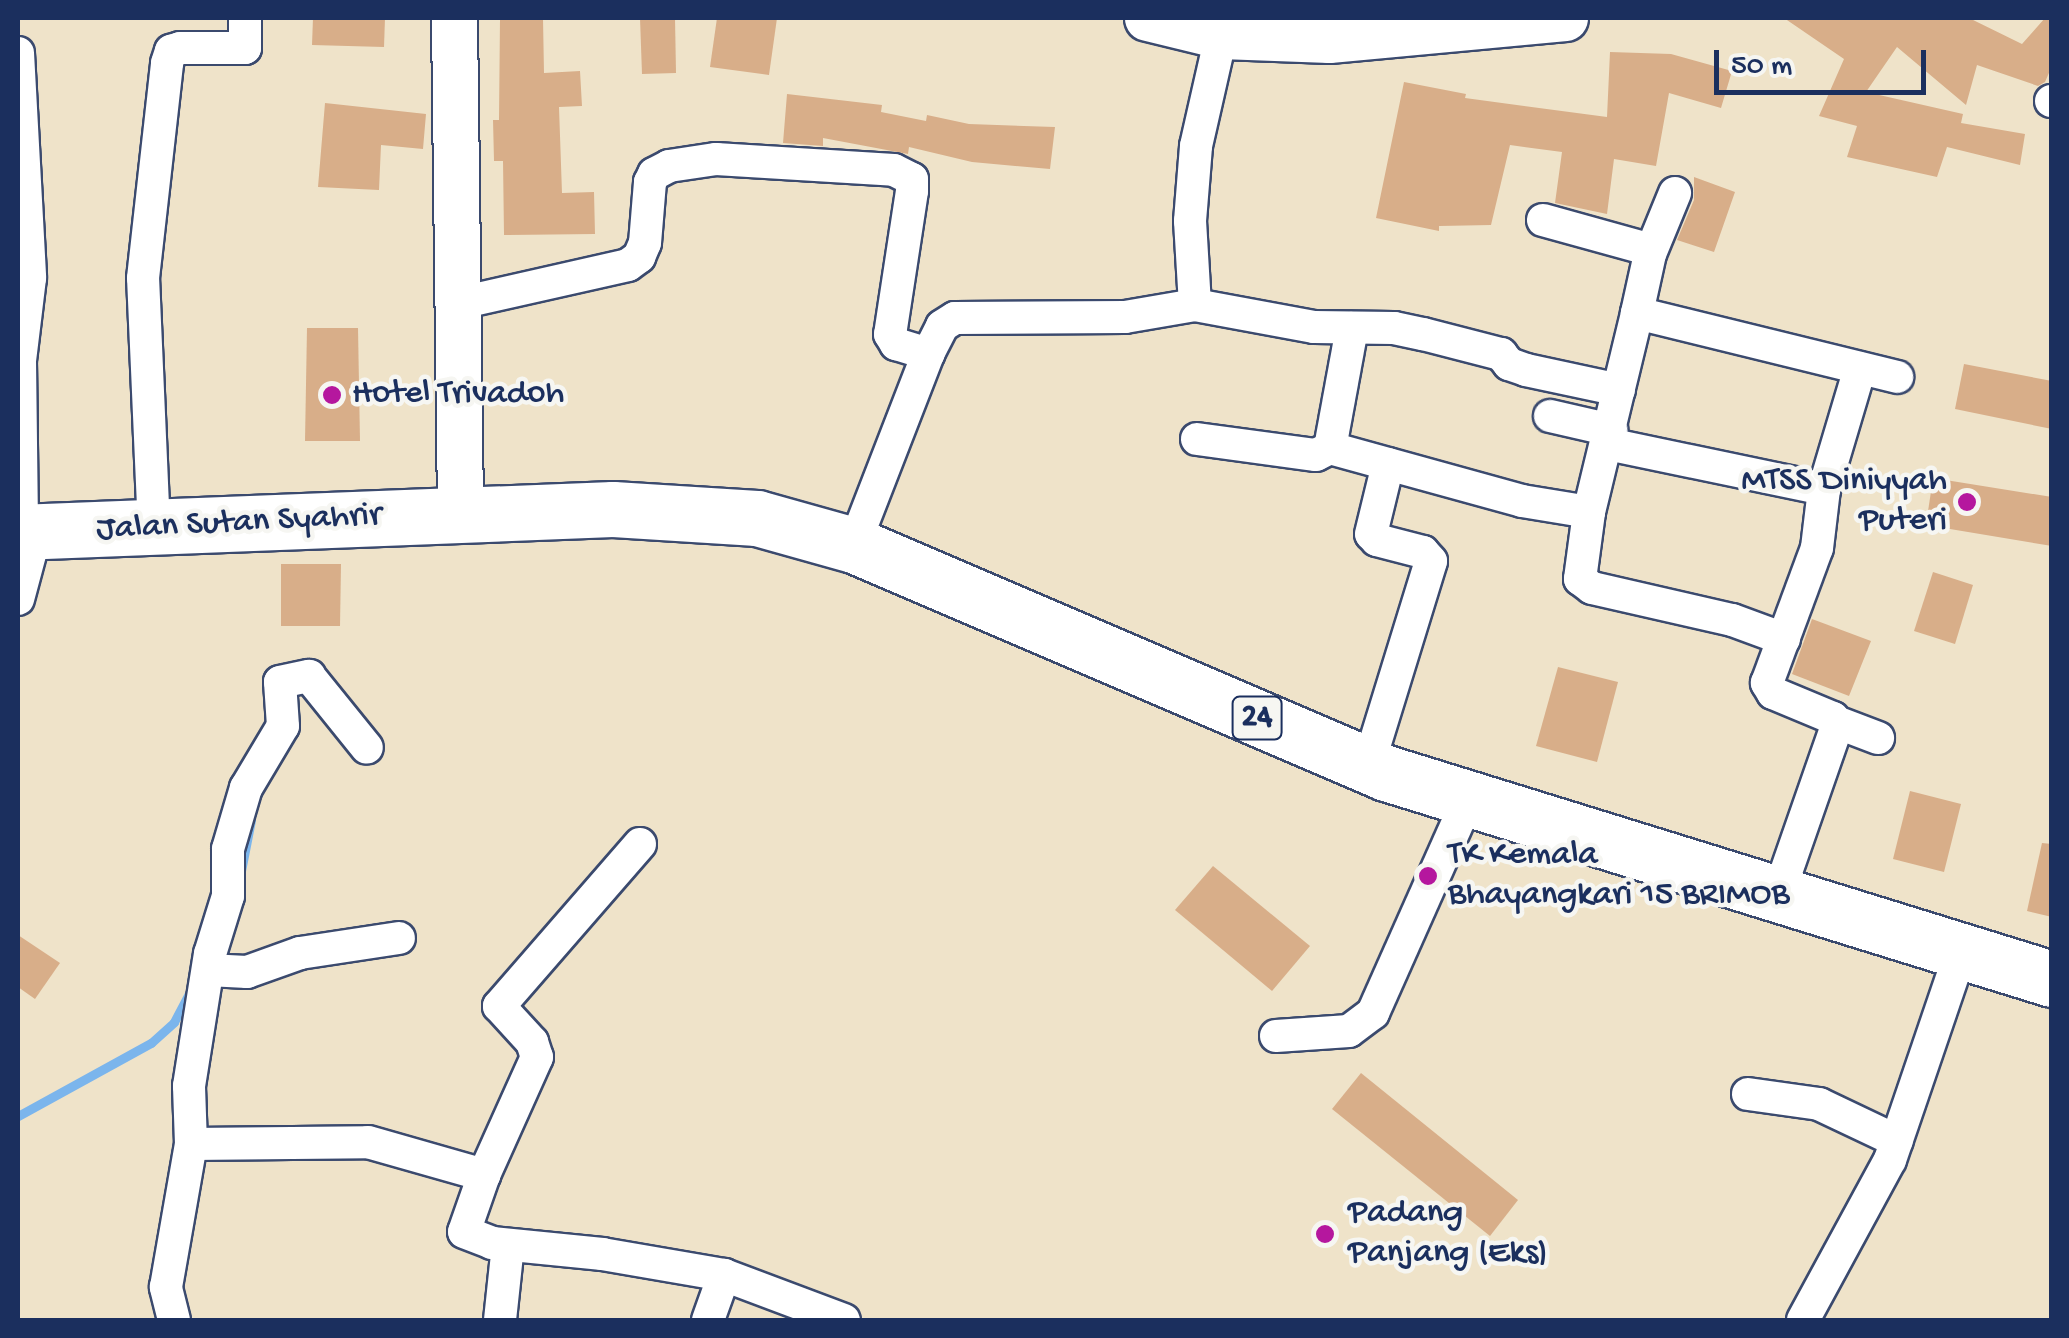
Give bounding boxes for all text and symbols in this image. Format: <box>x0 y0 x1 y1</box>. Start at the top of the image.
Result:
scale bar <box>1719 30 1932 92</box>
text: 50 m <box>1731 50 1792 85</box>
place label: Hotel Trivadoh <box>352 374 564 416</box>
marker: Hotel Trivadoh <box>321 384 343 406</box>
place label: MTSS Diniyyah Puteri <box>1741 461 1947 543</box>
marker: MTSS Diniyyah Puteri <box>1956 491 1978 513</box>
street label: Jalan Sutan Syahrir <box>95 496 383 552</box>
road number: 24 <box>1230 691 1284 745</box>
place label: TK Kemala Bhayangkari 15 BRIMOB <box>1448 835 1789 917</box>
marker: TK Kemala Bhayangkari 15 BRIMOB <box>1417 865 1439 887</box>
place label: Padang Panjang (Eks) <box>1348 1193 1548 1275</box>
marker: Padang Panjang (Eks) <box>1312 1221 1338 1247</box>

